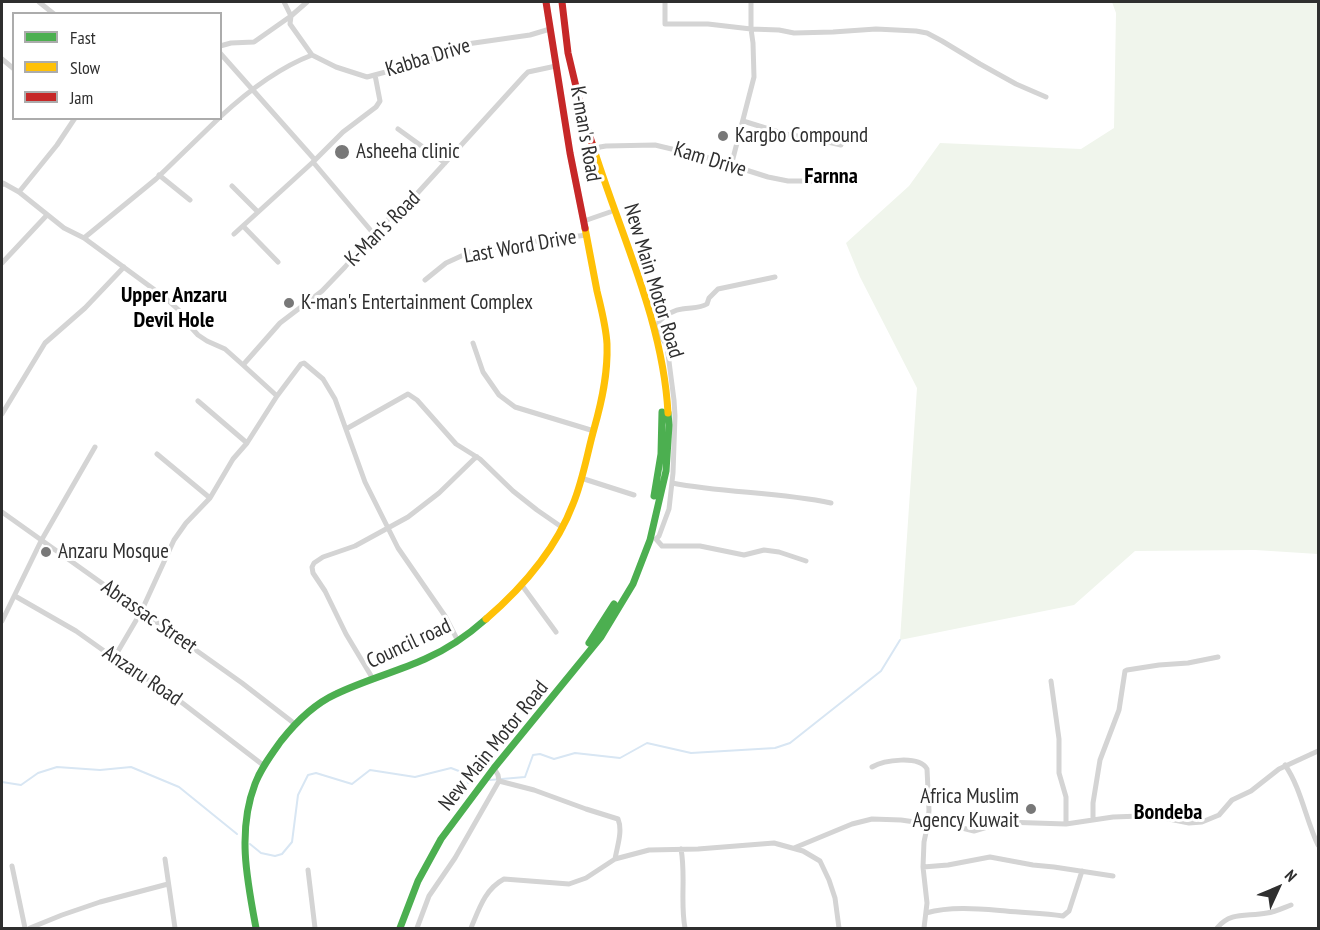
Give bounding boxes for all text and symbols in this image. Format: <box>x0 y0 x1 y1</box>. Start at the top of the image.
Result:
legend <box>12 12 222 120</box>
text: Fast <box>70 26 96 49</box>
street label: Kabba Drive <box>382 33 474 83</box>
text: Slow <box>70 56 100 79</box>
street label: K-man's Road <box>564 84 606 184</box>
text: Jam <box>70 86 93 109</box>
place label: Kargbo Compound <box>735 123 868 149</box>
marker: Kargbo Compound <box>716 129 730 143</box>
street label: Kam Drive <box>671 137 749 183</box>
place label: Asheeha clinic <box>356 139 460 165</box>
marker: Asheeha clinic <box>333 143 351 161</box>
district label: Farnna <box>804 164 858 190</box>
street label: K-Man's Road <box>340 186 426 272</box>
street label: New Main Motor Road <box>618 201 688 361</box>
street label: Last Word Drive <box>462 225 578 269</box>
district label: Upper Anzaru Devil Hole <box>121 283 227 334</box>
place label: K-man's Entertainment Complex <box>301 290 533 316</box>
marker: K-man's Entertainment Complex <box>282 296 296 310</box>
place label: Anzaru Mosque <box>58 539 169 565</box>
marker: Anzaru Mosque <box>39 545 53 559</box>
street label: Abrassac Street <box>96 575 202 659</box>
street label: Council road <box>363 614 455 674</box>
street label: Anzaru Road <box>98 640 186 712</box>
street label: New Main Motor Road <box>434 676 554 816</box>
place label: Africa Muslim Agency Kuwait <box>913 784 1019 834</box>
district label: Bondeba <box>1134 800 1202 826</box>
marker: Africa Muslim Agency Kuwait <box>1024 802 1038 816</box>
north arrow <box>1248 858 1308 918</box>
text: N <box>1281 865 1301 886</box>

